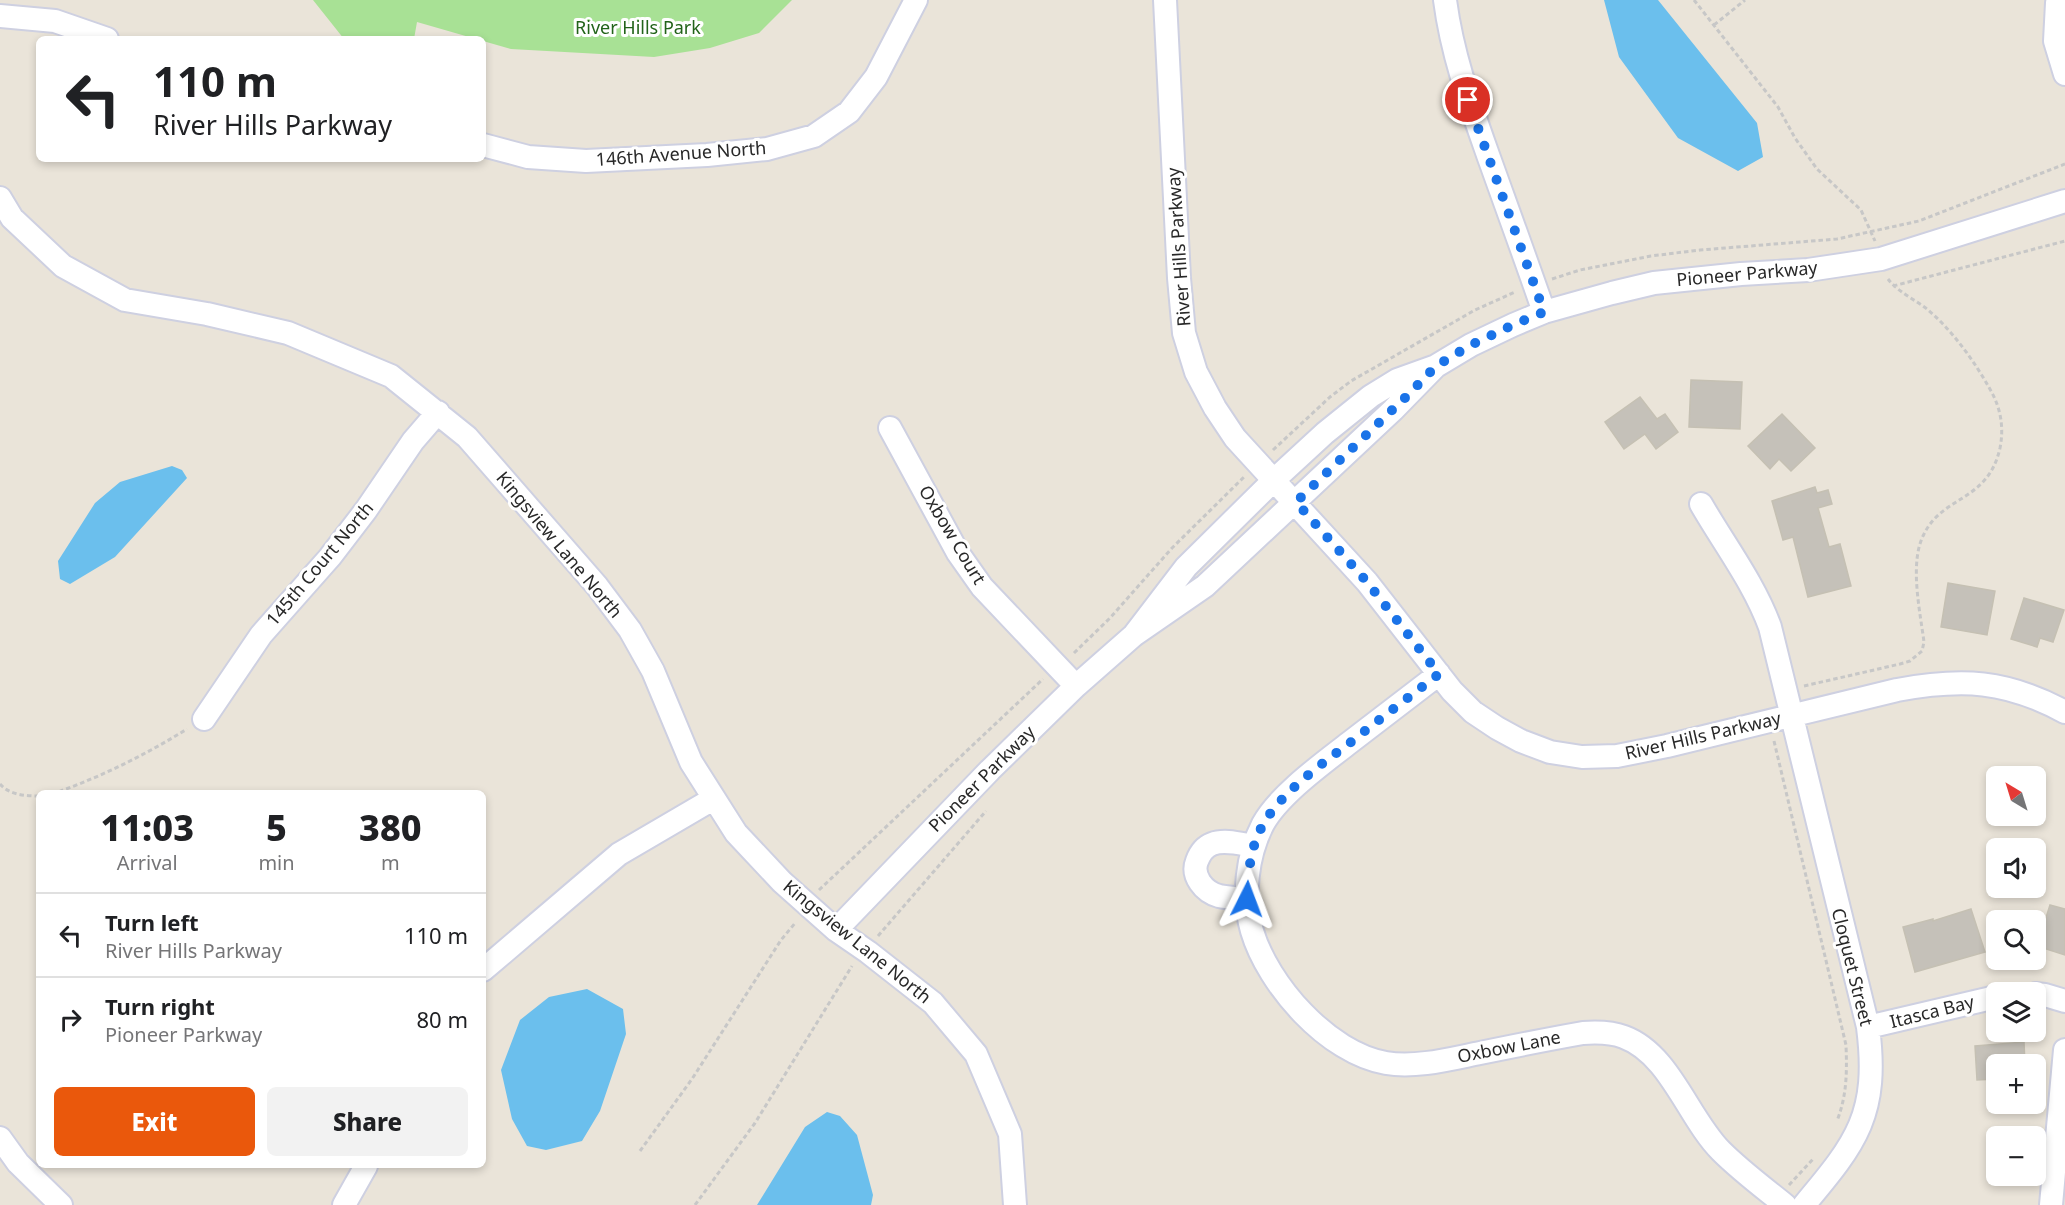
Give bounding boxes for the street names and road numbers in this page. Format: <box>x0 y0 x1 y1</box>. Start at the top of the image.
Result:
street label: 146th Avenue North <box>595 135 767 171</box>
street label: River Hills Parkway <box>1160 166 1196 327</box>
street label: Pioneer Parkway <box>1675 255 1819 291</box>
street label: Kingsview Lane North <box>491 466 628 623</box>
street label: Oxbow Court <box>914 481 992 589</box>
street label: 145th Court North <box>260 496 378 630</box>
street label: River Hills Parkway <box>1622 705 1784 765</box>
street label: Pioneer Parkway <box>923 719 1040 837</box>
street label: Kingsview Lane North <box>779 874 937 1008</box>
street label: Cloquet Street <box>1827 905 1879 1029</box>
street label: Itasca Bay <box>1887 989 1977 1033</box>
street label: Oxbow Lane <box>1455 1024 1563 1068</box>

